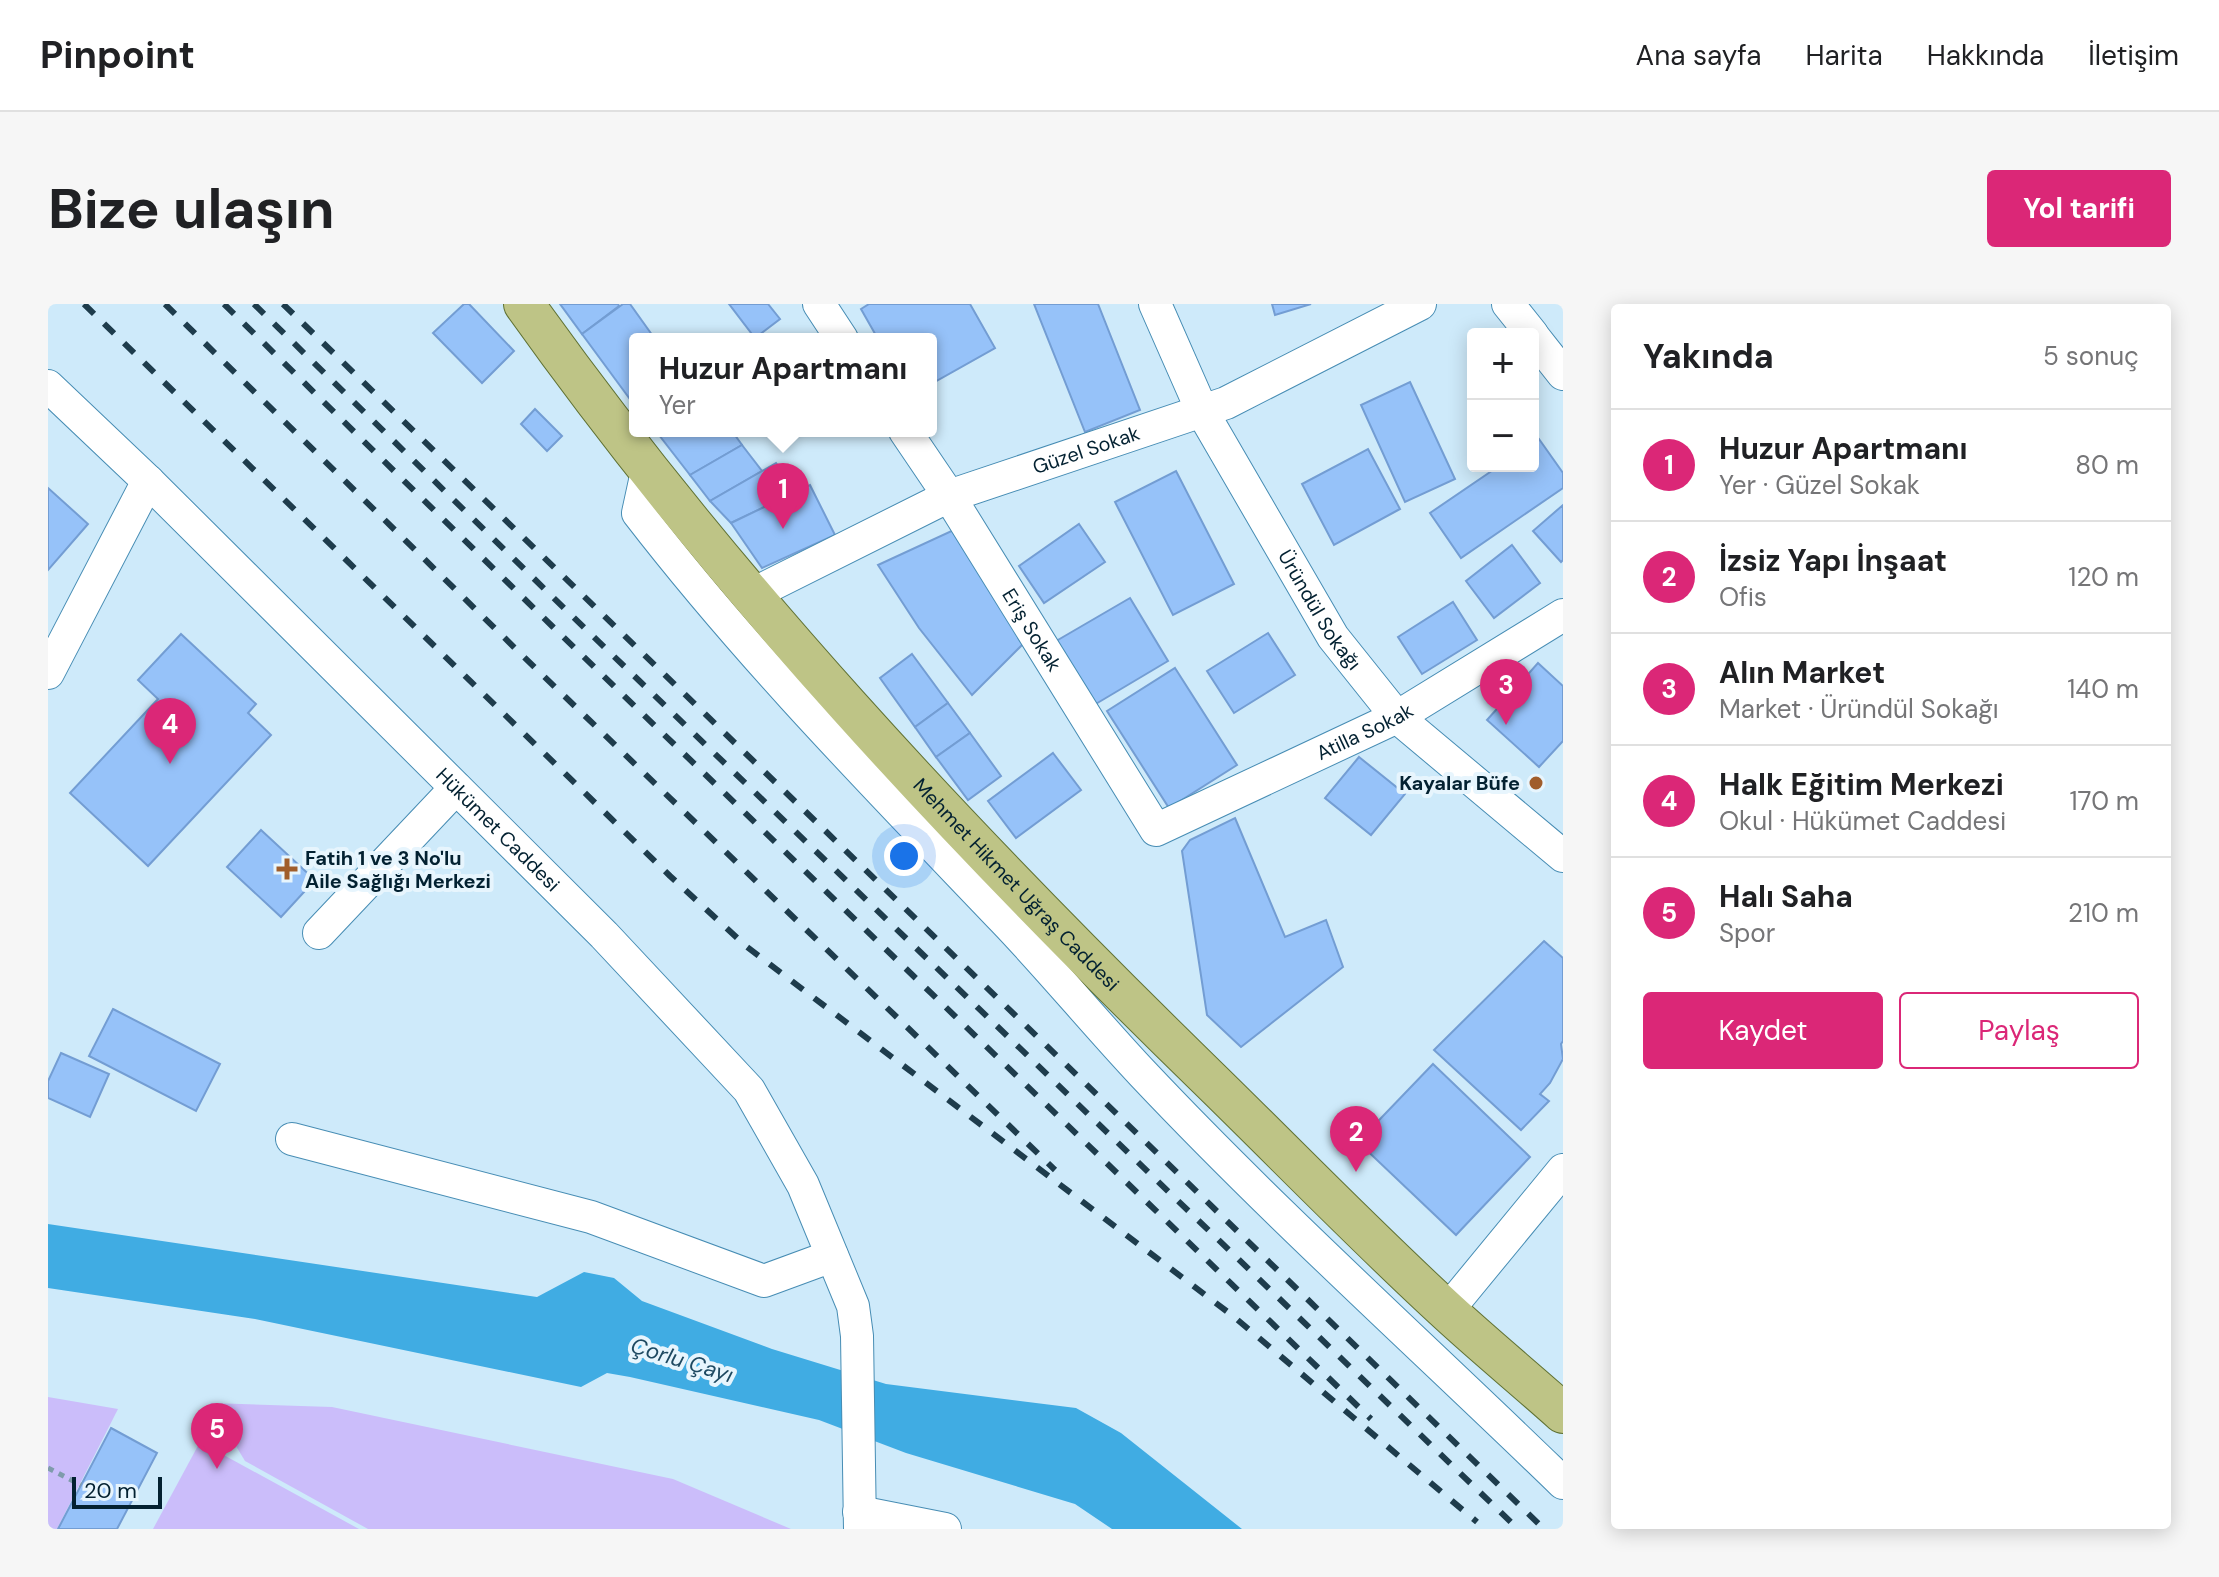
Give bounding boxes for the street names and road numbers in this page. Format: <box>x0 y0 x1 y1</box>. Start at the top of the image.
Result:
street label: Güzel Sokak <box>1029 420 1143 480</box>
street label: Üründül Sokağı <box>1272 545 1367 675</box>
street label: Eriş Sokak <box>996 583 1068 676</box>
street label: Atilla Sokak <box>1312 697 1418 766</box>
street label: Hükümet Caddesi <box>431 762 566 897</box>
street label: Mehmet Hikmet Uğraş Caddesi <box>908 773 1125 996</box>

